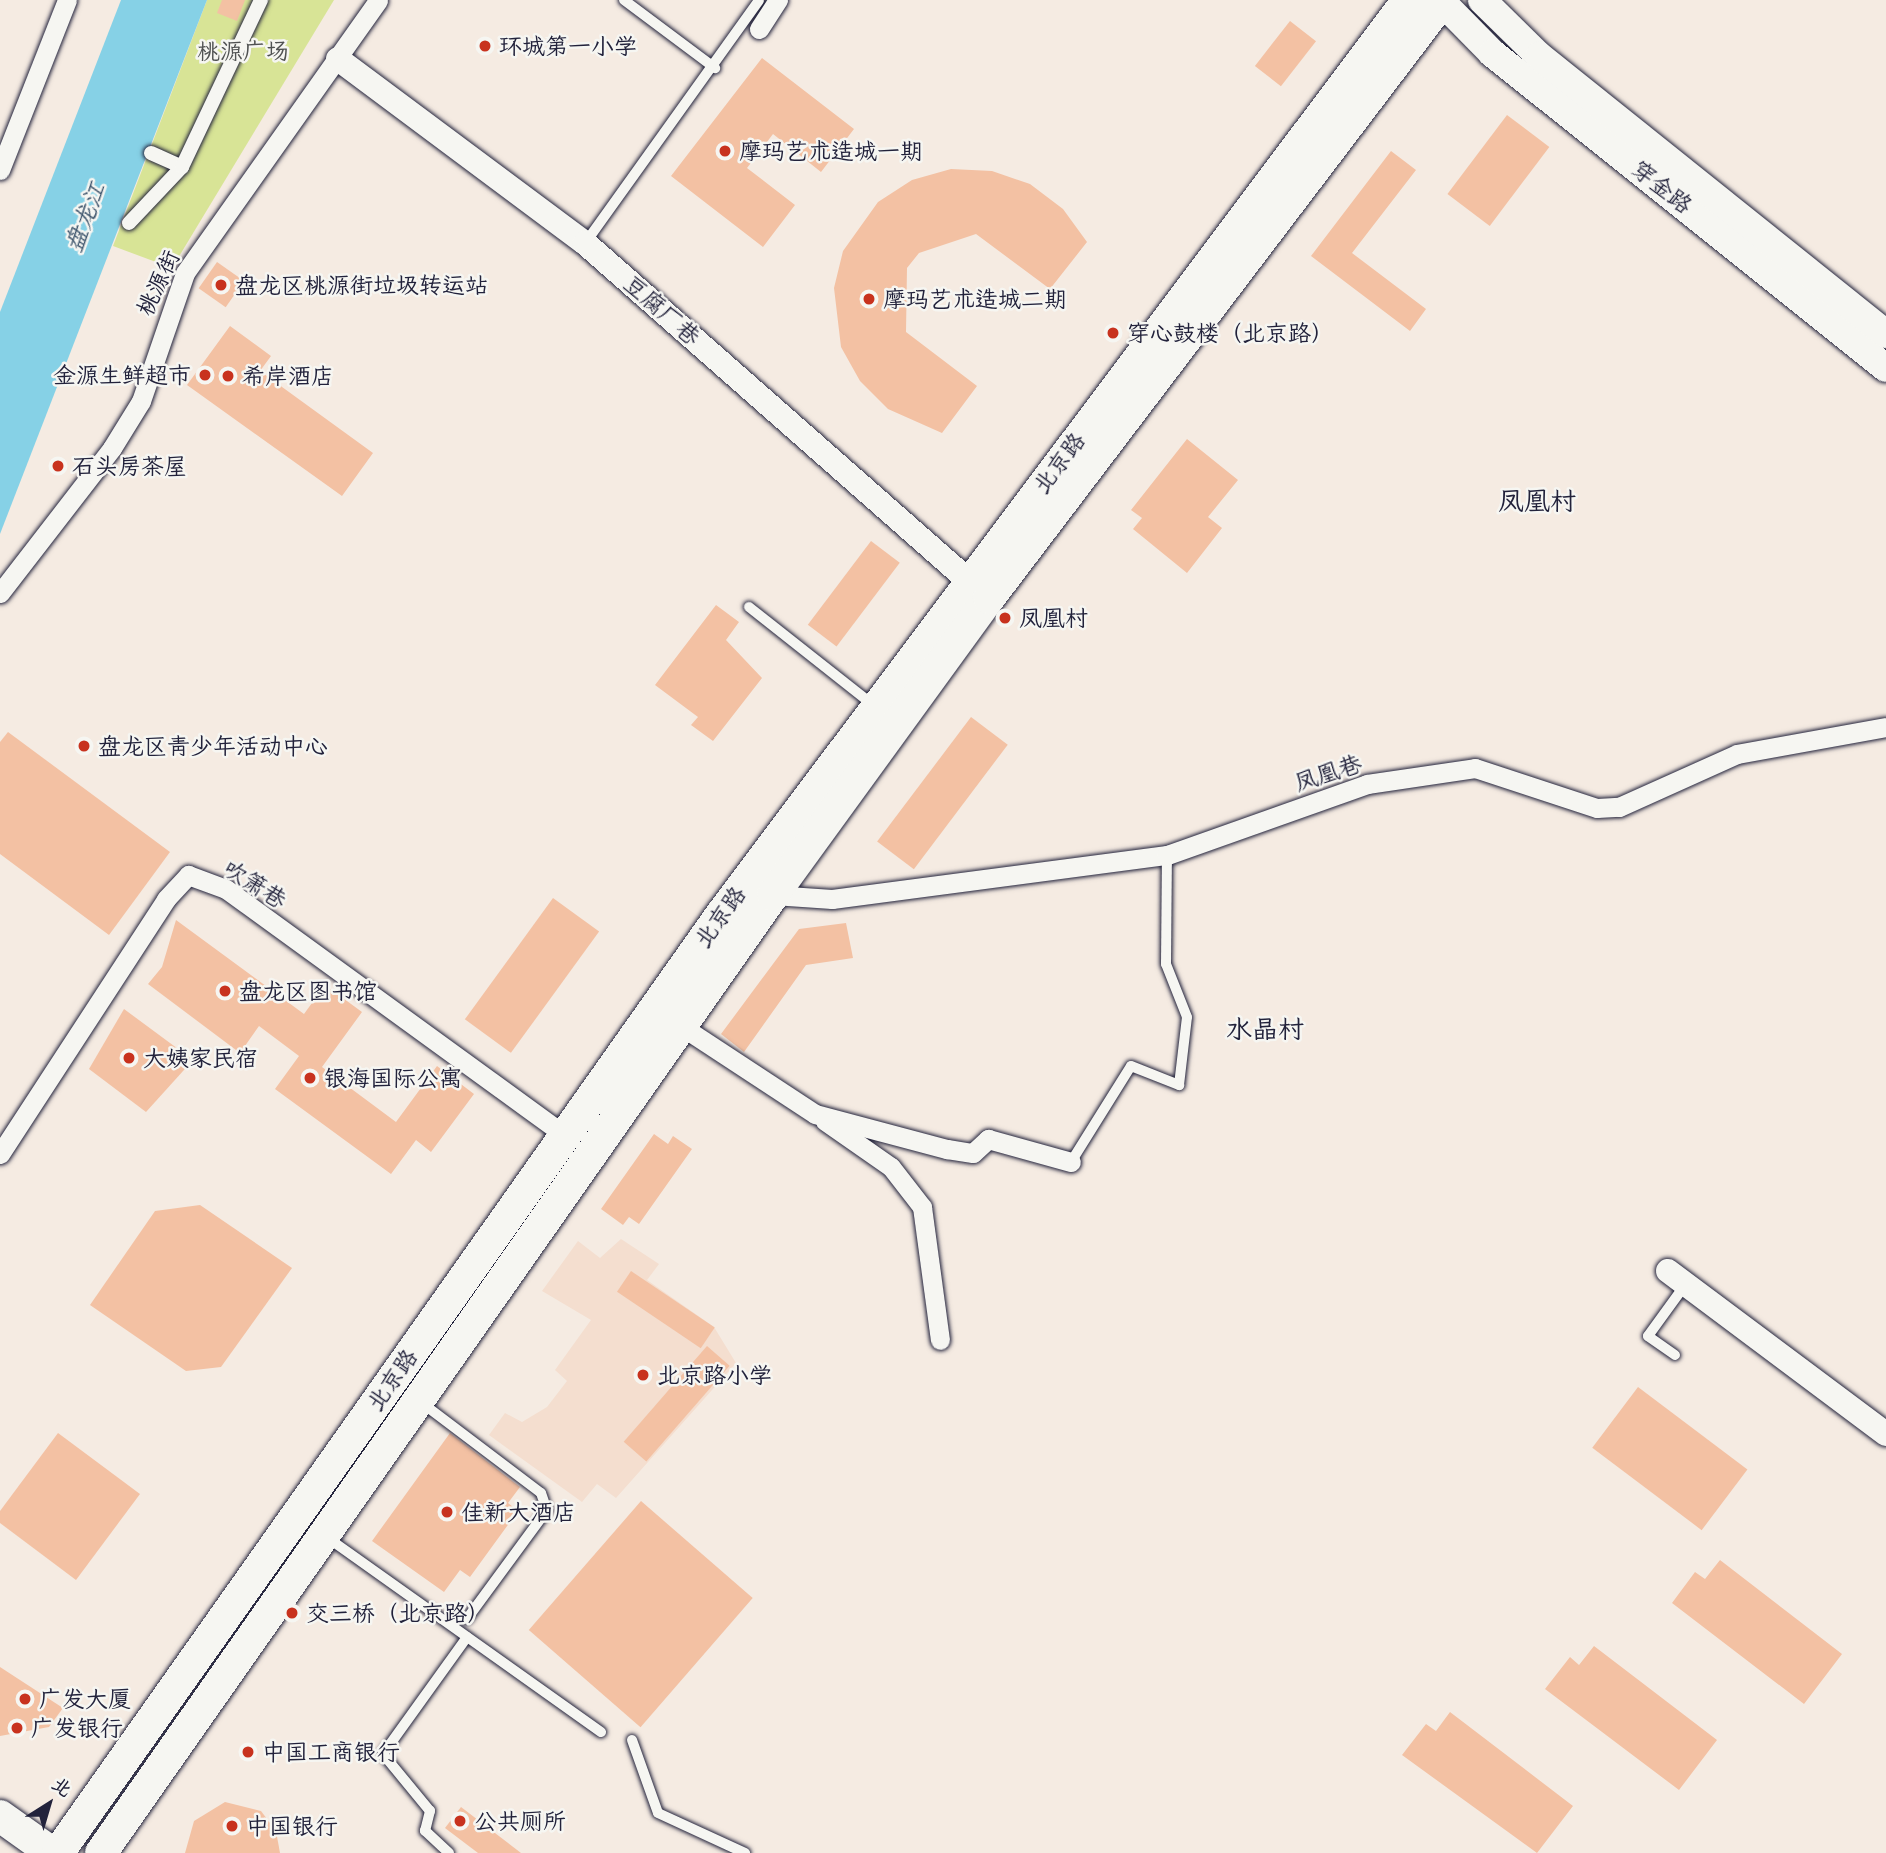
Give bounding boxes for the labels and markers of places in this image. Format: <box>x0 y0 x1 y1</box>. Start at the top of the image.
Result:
place label: 环城第一小学 <box>499 32 637 60</box>
marker: 环城第一小学 <box>477 38 493 54</box>
place label: 摩玛艺术造城一期 <box>739 137 923 165</box>
marker: 摩玛艺术造城一期 <box>717 143 733 159</box>
place label: 盘龙区桃源街垃圾转运站 <box>235 271 488 299</box>
marker: 盘龙区桃源街垃圾转运站 <box>213 277 229 293</box>
place label: 摩玛艺术造城二期 <box>883 285 1067 313</box>
marker: 摩玛艺术造城二期 <box>861 291 877 307</box>
place label: 穿心鼓楼（北京路） <box>1127 319 1334 347</box>
marker: 穿心鼓楼（北京路） <box>1105 325 1121 341</box>
place label: 金源生鲜超市 <box>53 361 191 389</box>
place label: 希岸酒店 <box>242 362 334 390</box>
marker: 金源生鲜超市 <box>197 367 213 383</box>
marker: 希岸酒店 <box>220 368 236 384</box>
place label: 石头房茶屋 <box>72 452 187 480</box>
marker: 石头房茶屋 <box>50 458 66 474</box>
place label: 凤凰村 <box>1019 604 1088 632</box>
marker: 凤凰村 <box>997 610 1013 626</box>
place label: 盘龙区青少年活动中心 <box>98 732 328 760</box>
marker: 盘龙区青少年活动中心 <box>76 738 92 754</box>
place label: 盘龙区图书馆 <box>239 977 377 1005</box>
marker: 盘龙区图书馆 <box>217 983 233 999</box>
place label: 大姨家民宿 <box>143 1044 258 1072</box>
marker: 大姨家民宿 <box>121 1050 137 1066</box>
place label: 银海国际公寓 <box>324 1064 462 1092</box>
marker: 银海国际公寓 <box>302 1070 318 1086</box>
place label: 北京路小学 <box>657 1361 772 1389</box>
marker: 北京路小学 <box>635 1367 651 1383</box>
place label: 佳新大酒店 <box>461 1498 576 1526</box>
marker: 佳新大酒店 <box>439 1504 455 1520</box>
place label: 交三桥（北京路） <box>306 1599 490 1627</box>
marker: 交三桥（北京路） <box>284 1605 300 1621</box>
place label: 广发大厦 <box>39 1685 131 1713</box>
marker: 广发大厦 <box>17 1691 33 1707</box>
place label: 广发银行 <box>31 1714 123 1742</box>
marker: 广发银行 <box>9 1720 25 1736</box>
place label: 中国工商银行 <box>262 1738 400 1766</box>
marker: 中国工商银行 <box>240 1744 256 1760</box>
place label: 公共厕所 <box>474 1807 566 1835</box>
place label: 中国银行 <box>246 1812 338 1840</box>
marker: 公共厕所 <box>452 1813 468 1829</box>
marker: 中国银行 <box>224 1818 240 1834</box>

